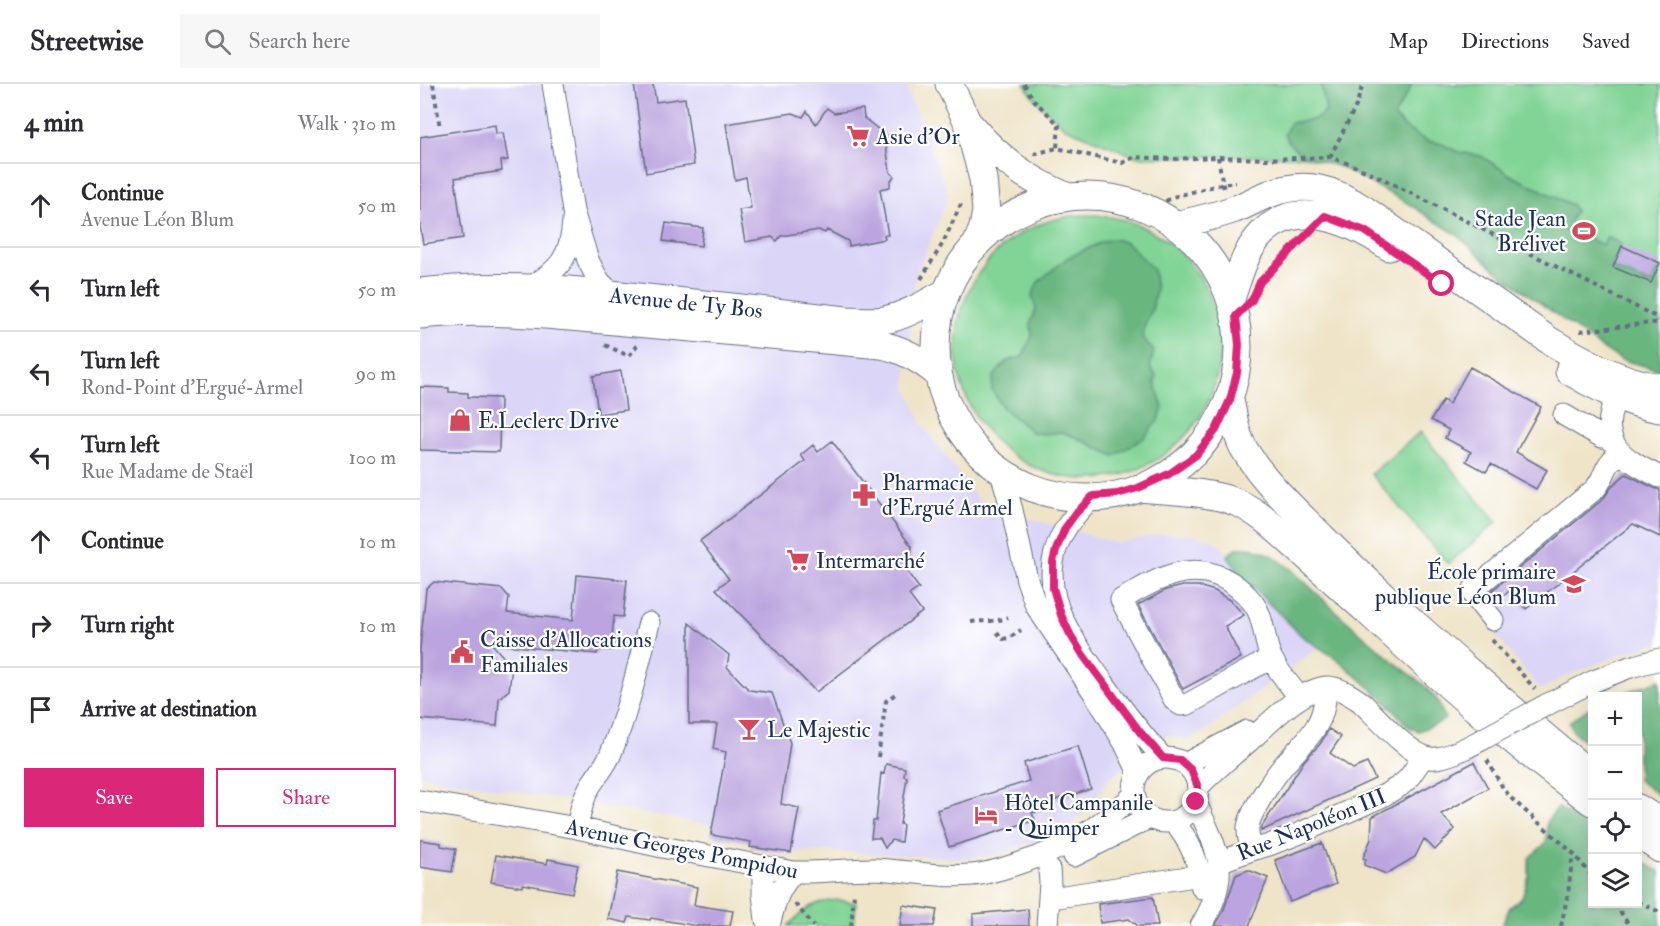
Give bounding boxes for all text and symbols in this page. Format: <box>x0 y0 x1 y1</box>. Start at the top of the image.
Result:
search box <box>180 14 600 68</box>
text: Streetwise <box>30 24 144 59</box>
icon: search <box>201 25 234 58</box>
text: Search here <box>249 27 350 55</box>
text: Map <box>1388 28 1428 55</box>
text: Directions <box>1461 28 1549 55</box>
text: Saved <box>1582 28 1630 55</box>
text: 4 min <box>24 107 84 139</box>
text: Walk · 310 m <box>297 111 396 136</box>
supermarket icon: Asie d'Or <box>845 123 871 149</box>
place label: Asie d'Or <box>875 123 960 151</box>
text: Continue <box>81 179 164 207</box>
icon: ahead <box>24 189 57 222</box>
text: 50 m <box>357 193 396 218</box>
place label: Stade Jean Brélivet <box>1475 205 1566 258</box>
text: Avenue Léon Blum <box>81 207 234 232</box>
sports icon: Stade Jean Brélivet <box>1571 218 1597 244</box>
route start <box>1428 270 1454 296</box>
icon: left <box>24 273 57 306</box>
text: Turn left <box>81 275 160 303</box>
text: 50 m <box>357 277 396 302</box>
street label: Avenue de Ty Bos <box>607 281 764 325</box>
text: Turn left <box>81 347 160 375</box>
icon: left <box>24 357 57 390</box>
text: 90 m <box>356 361 396 386</box>
text: Rond-Point d'Ergué-Armel <box>81 375 303 400</box>
shop icon: E.Leclerc Drive <box>447 407 473 433</box>
place label: E.Leclerc Drive <box>478 407 619 435</box>
text: Turn left <box>81 431 160 459</box>
icon: left <box>24 441 57 474</box>
text: 100 m <box>349 445 396 470</box>
text: Rue Madame de Staël <box>81 459 253 484</box>
place label: Pharmacie d'Ergué Armel <box>882 469 1013 522</box>
pharmacy icon: Pharmacie d'Ergué Armel <box>851 482 877 508</box>
icon: ahead <box>24 525 57 558</box>
text: Continue <box>81 527 164 555</box>
text: 10 m <box>359 529 396 554</box>
supermarket icon: Intermarché <box>785 547 811 573</box>
place label: Intermarché <box>816 547 925 575</box>
place label: École primaire publique Léon Blum <box>1374 557 1556 612</box>
school or university icon: École primaire publique Léon Blum <box>1561 571 1587 597</box>
icon: right <box>24 609 57 642</box>
text: Turn right <box>81 611 174 639</box>
text: 10 m <box>359 613 396 638</box>
place label: Caisse d'Allocations Familiales <box>480 626 651 679</box>
public building icon: Caisse d'Allocations Familiales <box>449 639 475 665</box>
map controls <box>1588 692 1642 908</box>
button: + <box>1588 692 1642 746</box>
icon: arrive <box>24 693 57 726</box>
text: Arrive at destination <box>81 695 257 723</box>
bar icon: Le Majestic <box>736 716 762 742</box>
place label: Le Majestic <box>767 716 871 744</box>
button: − <box>1588 746 1642 800</box>
button: Save <box>24 768 204 827</box>
button: Share <box>216 768 396 827</box>
street label: Rue Napoléon III <box>1233 782 1391 869</box>
route end <box>1182 788 1208 814</box>
place label: Hôtel Campanile - Quimper <box>1004 789 1153 843</box>
button: locate <box>1588 800 1642 854</box>
hotel icon: Hôtel Campanile - Quimper <box>973 802 999 828</box>
street label: Avenue Georges Pompidou <box>562 813 800 886</box>
button: layers <box>1588 854 1642 908</box>

